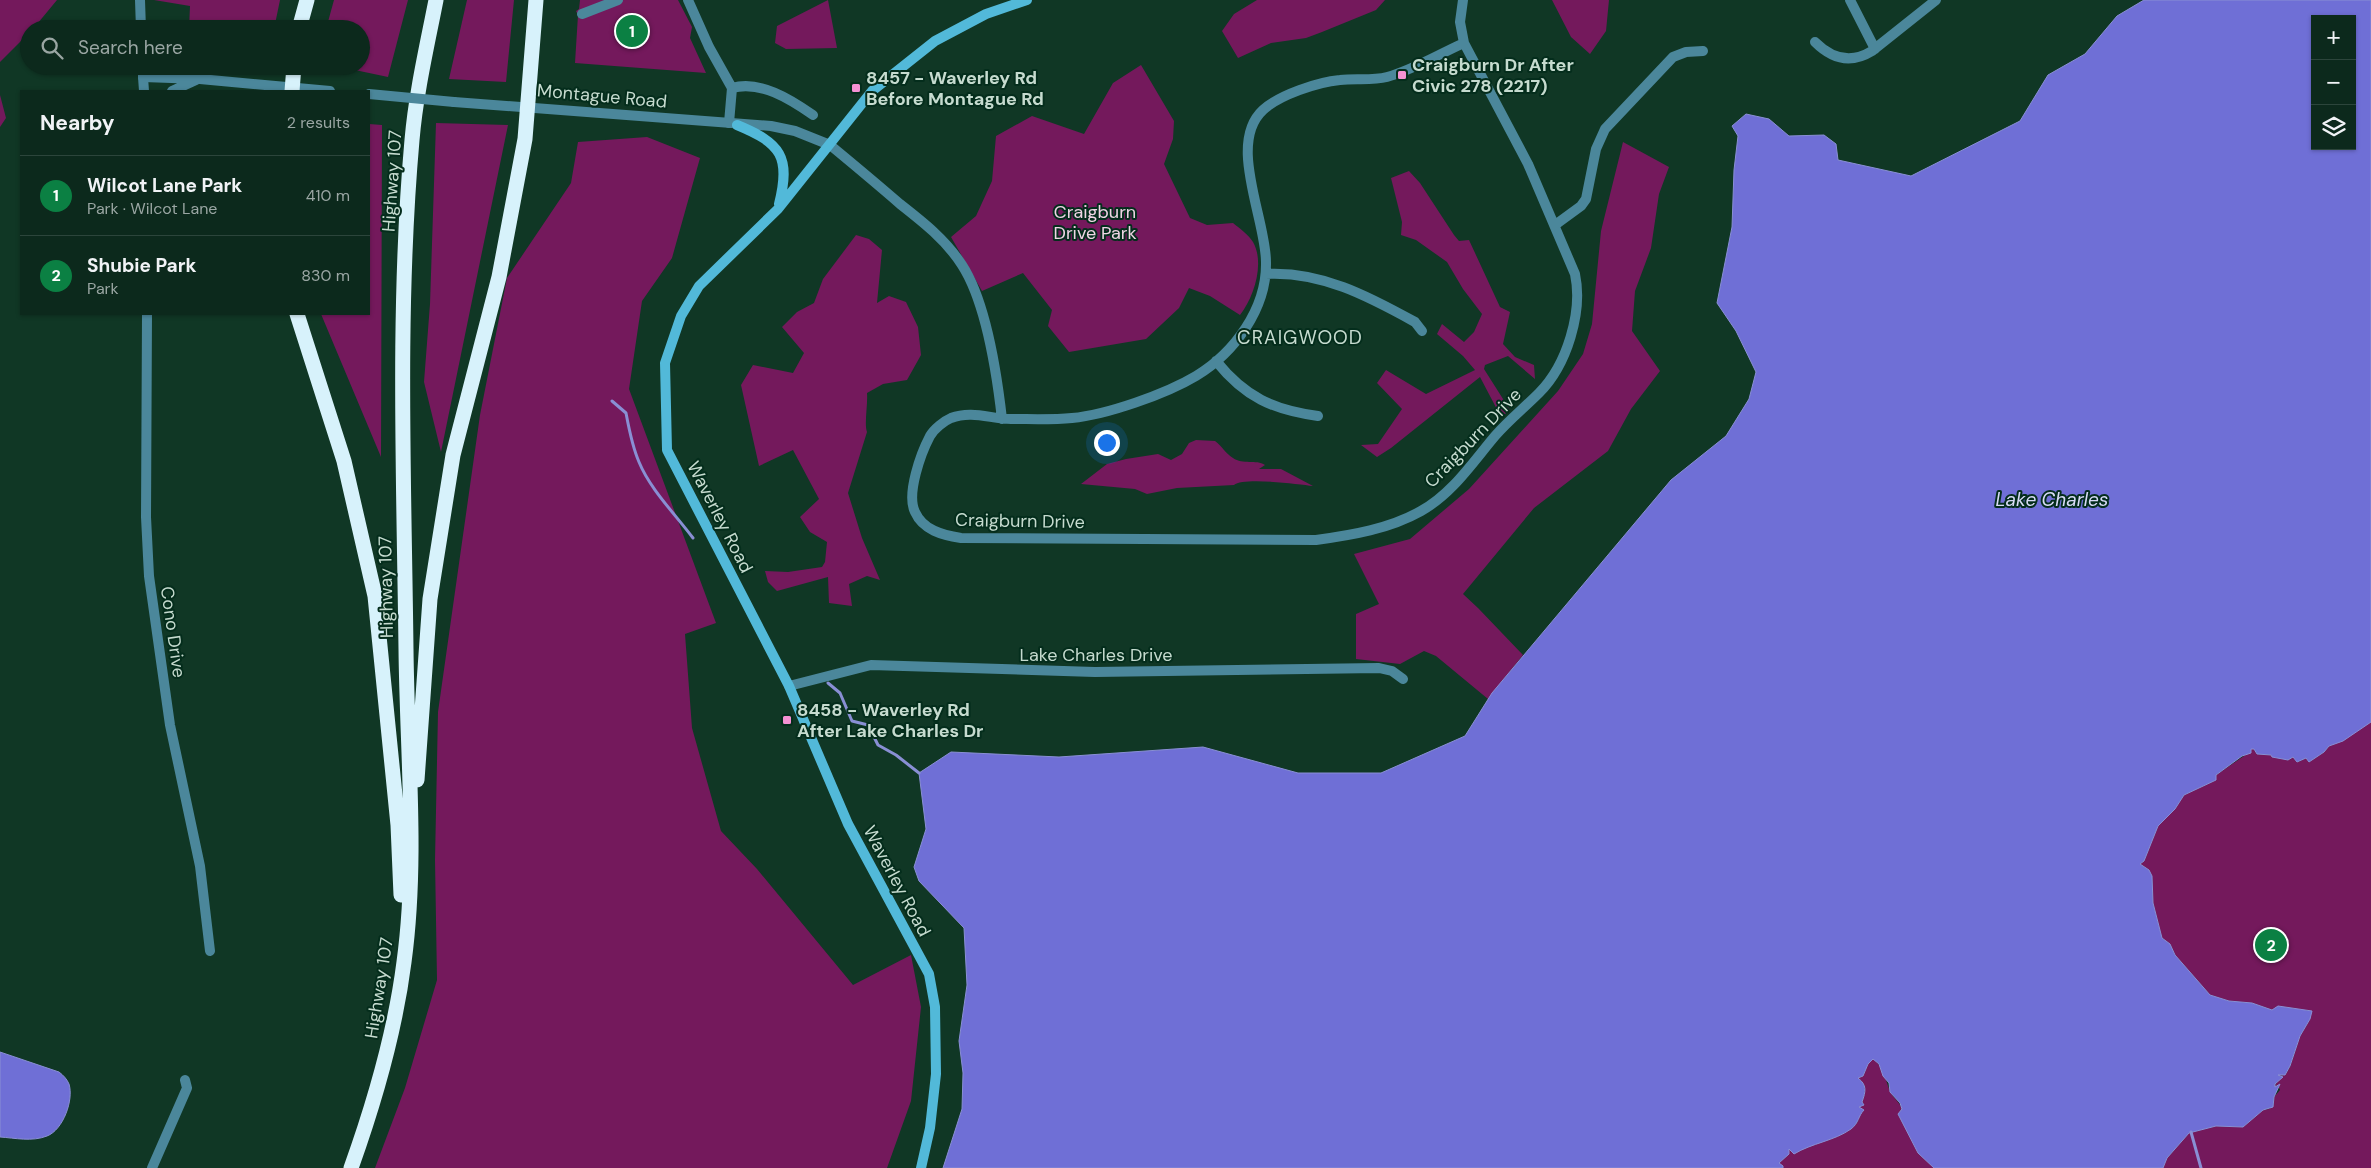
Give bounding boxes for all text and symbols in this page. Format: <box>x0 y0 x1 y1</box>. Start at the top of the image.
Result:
pin: 1 <box>616 12 648 50</box>
map controls <box>2311 15 2356 150</box>
button: + <box>2311 15 2356 60</box>
search box <box>20 20 370 75</box>
icon: search <box>38 34 66 62</box>
text: Search here <box>78 35 183 60</box>
place label: Craigburn Dr After Civic 278 (2217) <box>1412 53 1574 98</box>
button: − <box>2311 60 2356 105</box>
place label: 8457 - Waverley Rd Before Montague Rd <box>866 66 1044 111</box>
marker: Craigburn Dr After Civic 278 (2217) <box>1396 69 1408 81</box>
street label: Montague Road <box>536 78 668 114</box>
marker: 8457 - Waverley Rd Before Montague Rd <box>850 82 862 94</box>
button: layers <box>2311 105 2356 150</box>
text: Nearby <box>40 109 114 137</box>
text: 2 results <box>287 112 350 133</box>
street label: Highway 107 <box>376 129 408 233</box>
text: Wilcot Lane Park <box>87 173 242 198</box>
text: 1 <box>53 185 59 206</box>
text: 410 m <box>306 185 350 206</box>
text: Park · Wilcot Lane <box>87 198 217 219</box>
park label: Craigburn Drive Park <box>1054 200 1136 245</box>
text: Shubie Park <box>87 253 196 278</box>
text: 2 <box>51 265 61 286</box>
text: 830 m <box>301 265 350 286</box>
text: Park <box>87 278 119 299</box>
district label: CRAIGWOOD <box>1237 325 1363 350</box>
street label: Craigburn Drive <box>1419 383 1527 493</box>
your location <box>1094 430 1120 456</box>
street label: Waverley Road <box>682 457 758 577</box>
water label: Lake Charles <box>1996 487 2108 512</box>
street label: Craigburn Drive <box>955 508 1085 534</box>
street label: Highway 107 <box>373 536 399 638</box>
street label: Cono Drive <box>155 585 191 679</box>
street label: Lake Charles Drive <box>1019 643 1173 667</box>
place label: 8458 - Waverley Rd After Lake Charles Dr <box>797 698 983 743</box>
marker: 8458 - Waverley Rd After Lake Charles Dr <box>781 714 793 726</box>
street label: Waverley Road <box>858 821 936 941</box>
pin: 2 <box>2255 926 2287 964</box>
street label: Highway 107 <box>359 936 399 1040</box>

